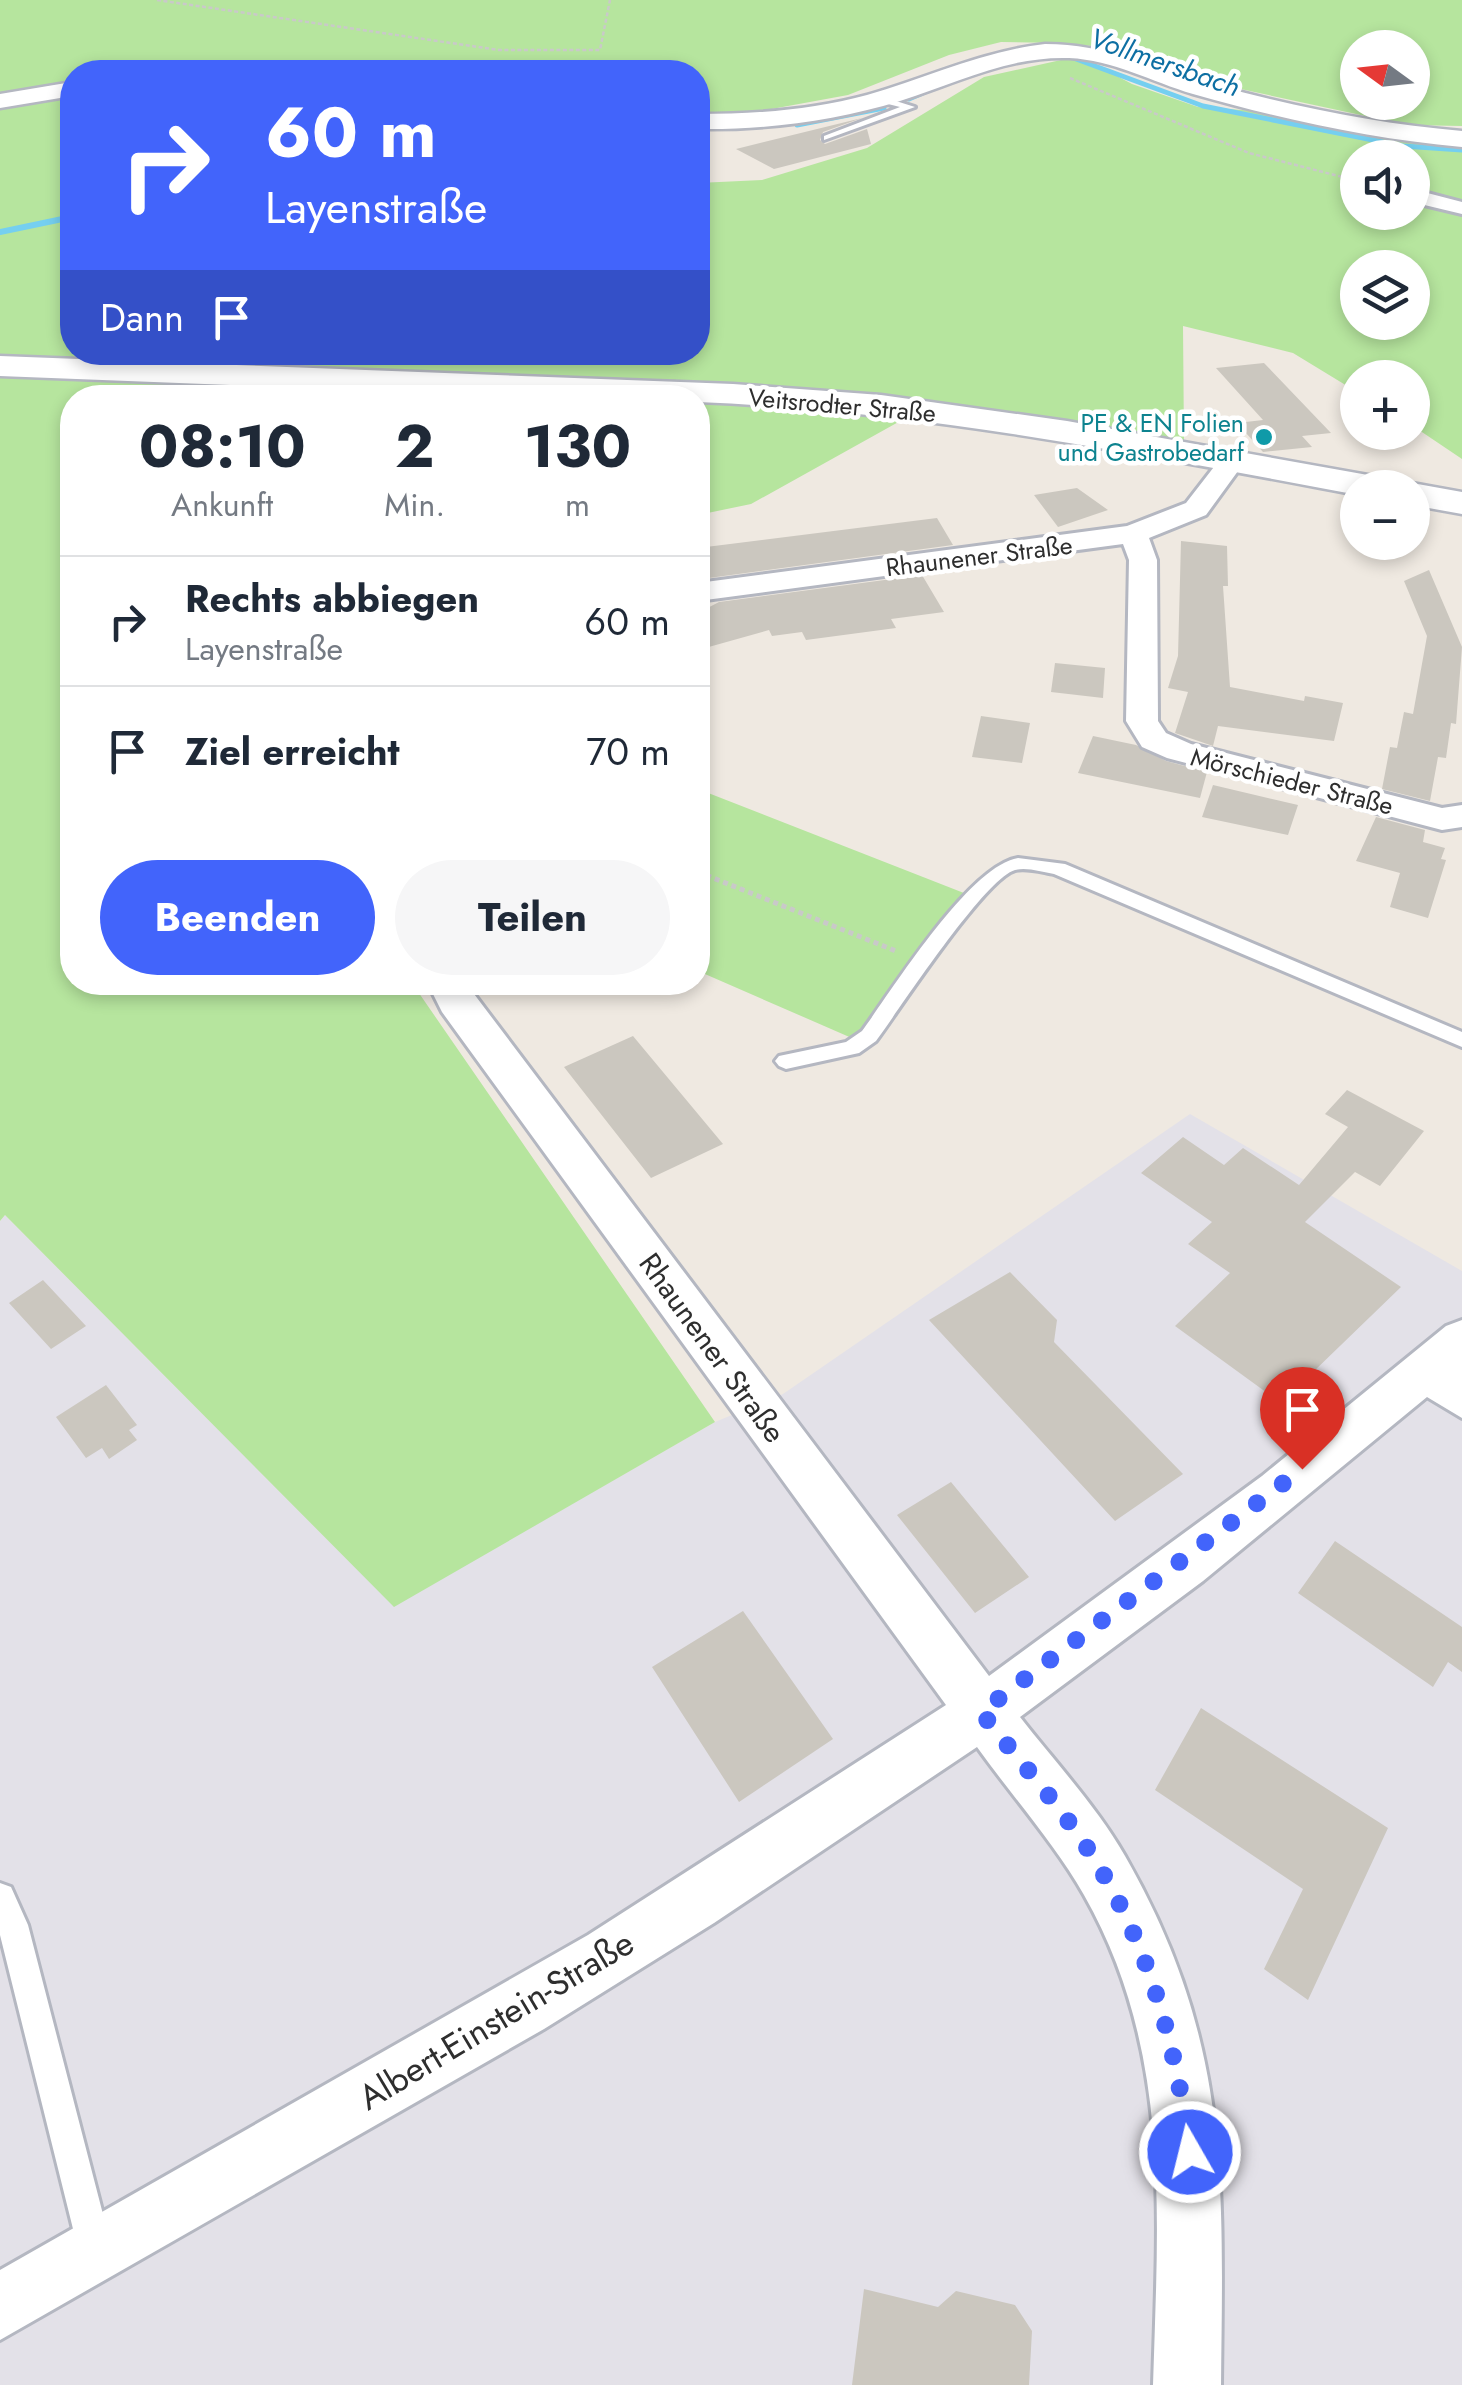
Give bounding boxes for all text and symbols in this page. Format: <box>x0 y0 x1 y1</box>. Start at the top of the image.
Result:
water label: Vollmersbach <box>1084 18 1246 107</box>
north arrow <box>1340 30 1430 120</box>
map controls <box>1340 30 1430 560</box>
text: 60 m <box>265 82 437 183</box>
icon: right <box>100 100 230 230</box>
button: sound <box>1340 140 1430 230</box>
text: Layenstraße <box>265 175 487 240</box>
button: layers <box>1340 250 1430 340</box>
text: Dann <box>100 290 184 345</box>
icon: arrive <box>204 290 259 345</box>
button: + <box>1340 360 1430 450</box>
street label: Veitsrodter Straße <box>747 379 937 431</box>
text: 08:10 <box>139 403 306 490</box>
text: 2 <box>395 403 434 490</box>
text: 130 <box>524 403 631 490</box>
place label: PE & EN Folien und Gastrobedarf <box>1058 405 1245 470</box>
marker: PE & EN Folien und Gastrobedarf <box>1253 426 1275 448</box>
button: − <box>1340 470 1430 560</box>
text: Ankunft <box>171 482 273 528</box>
text: Min. <box>384 482 445 528</box>
text: m <box>565 482 590 528</box>
street label: Rhaunener Straße <box>884 527 1074 585</box>
text: Rechts abbiegen <box>185 571 479 626</box>
icon: right <box>100 594 155 649</box>
text: 60 m <box>584 594 670 649</box>
text: Layenstraße <box>185 626 343 672</box>
icon: arrive <box>100 724 155 779</box>
text: Ziel erreicht <box>185 724 400 779</box>
text: 70 m <box>586 724 670 779</box>
street label: Mörschieder Straße <box>1187 738 1397 824</box>
button: Beenden <box>100 860 375 975</box>
button: Teilen <box>395 860 670 975</box>
street label: Rhaunener Straße <box>629 1244 796 1451</box>
pin <box>1260 1367 1345 1470</box>
icon: arrive <box>1275 1382 1330 1437</box>
street label: Albert-Einstein-Straße <box>349 1918 643 2122</box>
position arrow <box>1138 2100 1242 2204</box>

